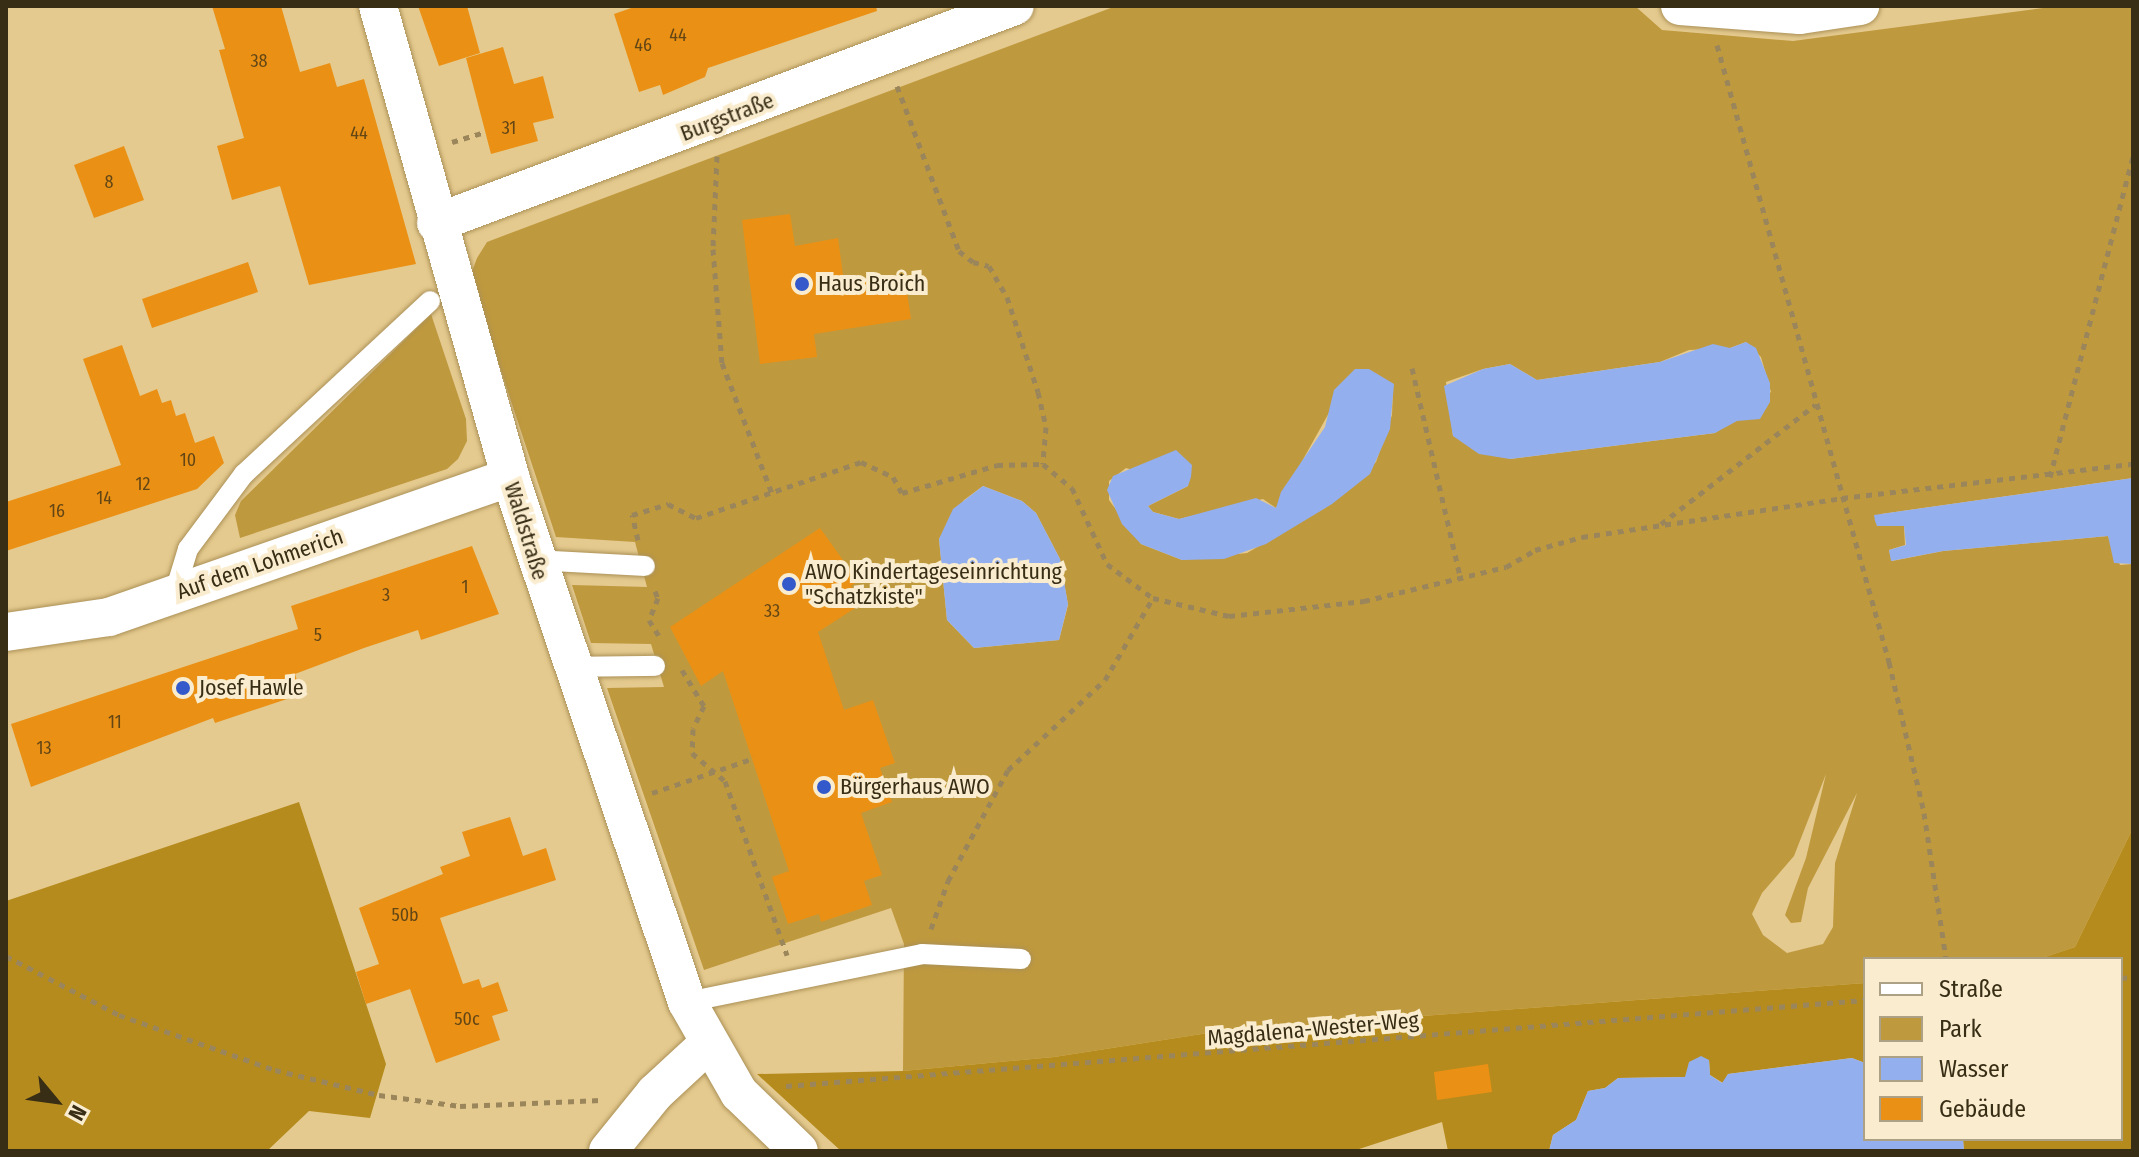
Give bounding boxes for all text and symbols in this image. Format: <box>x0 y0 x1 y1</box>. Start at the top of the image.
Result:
house number: 44 <box>669 24 687 46</box>
house number: 46 <box>634 34 652 56</box>
house number: 38 <box>250 50 268 72</box>
street label: Burgstraße <box>676 87 778 147</box>
house number: 31 <box>502 117 516 139</box>
house number: 44 <box>350 122 368 144</box>
house number: 8 <box>105 171 113 193</box>
place label: Haus Broich <box>818 271 925 297</box>
marker: Haus Broich <box>793 275 811 293</box>
house number: 10 <box>180 449 196 471</box>
house number: 12 <box>136 473 150 495</box>
street label: Waldstraße <box>499 479 553 583</box>
house number: 14 <box>96 487 112 509</box>
house number: 16 <box>49 500 65 522</box>
street label: Auf dem Lohmerich <box>173 523 347 605</box>
place label: AWO Kindertageseinrichtung "Schatzkiste" <box>805 558 1062 610</box>
marker: AWO Kindertageseinrichtung "Schatzkiste" <box>780 575 798 593</box>
house number: 1 <box>461 576 469 598</box>
house number: 3 <box>382 584 390 606</box>
house number: 33 <box>764 600 780 622</box>
house number: 5 <box>314 624 322 646</box>
place label: Josef Hawle <box>199 675 304 701</box>
marker: Josef Hawle <box>174 679 192 697</box>
house number: 11 <box>108 711 122 733</box>
house number: 13 <box>36 737 52 759</box>
place label: Bürgerhaus AWO <box>840 774 990 800</box>
marker: Bürgerhaus AWO <box>815 778 833 796</box>
house number: 50b <box>391 904 419 926</box>
legend <box>1863 957 2123 1141</box>
text: Straße <box>1939 975 2003 1003</box>
street label: Magdalena-Wester-Weg <box>1206 1007 1420 1051</box>
house number: 50c <box>454 1008 480 1030</box>
text: Park <box>1939 1015 1982 1043</box>
text: Wasser <box>1939 1055 2008 1083</box>
north arrow <box>16 1061 96 1141</box>
text: Gebäude <box>1939 1095 2026 1123</box>
text: N <box>62 1101 92 1125</box>

